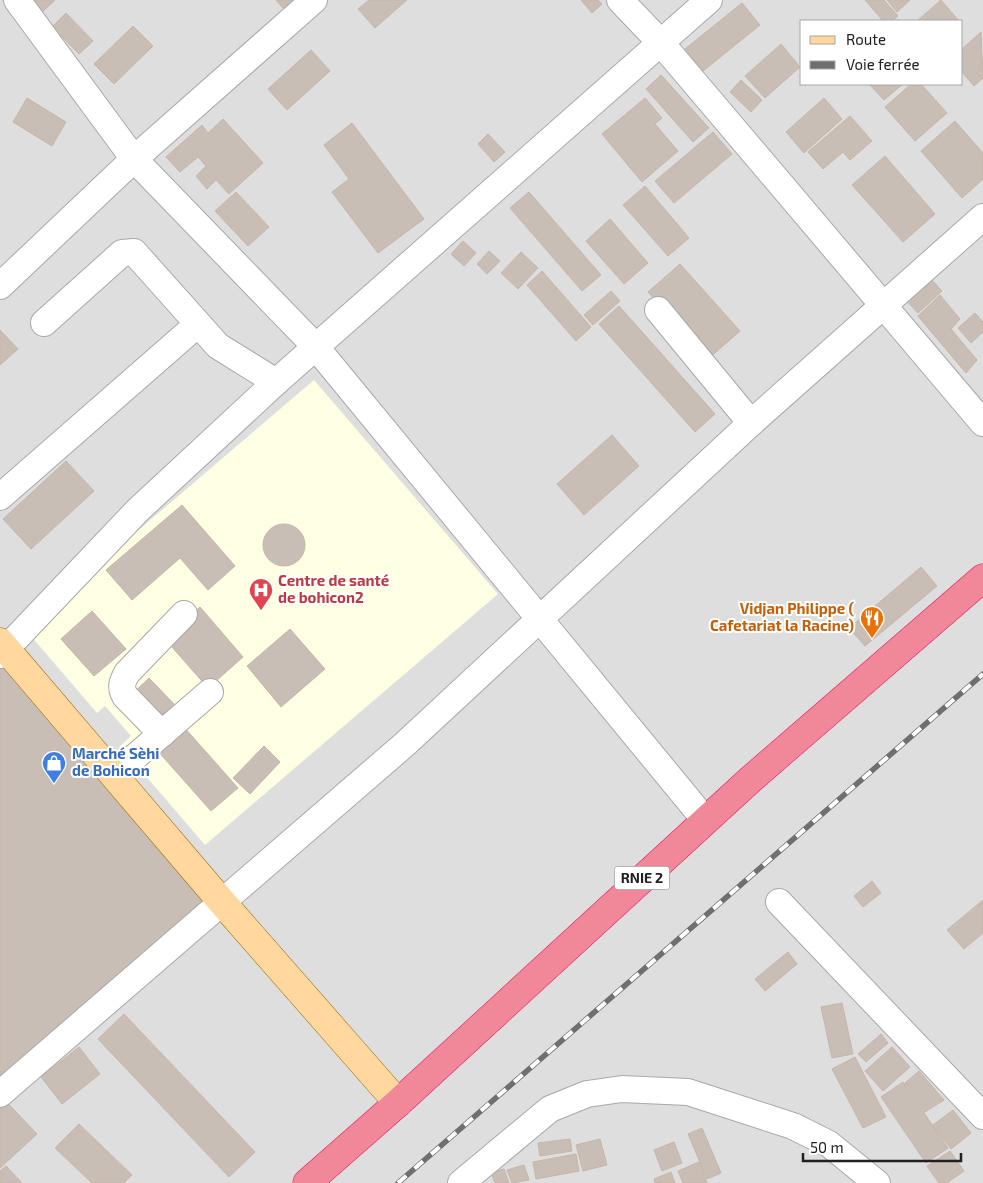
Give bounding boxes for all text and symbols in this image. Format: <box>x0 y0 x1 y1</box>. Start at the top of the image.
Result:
legend <box>800 20 963 85</box>
text: Route <box>846 30 886 48</box>
text: Voie ferrée <box>846 55 920 73</box>
place label: Centre de santé de bohicon2 <box>278 571 389 606</box>
hospital icon: Centre de santé de bohicon2 <box>248 577 274 611</box>
place label: Vidjan Philippe ( Cafetariat la Racine) <box>710 599 854 634</box>
restaurant icon: Vidjan Philippe ( Cafetariat la Racine) <box>859 605 885 639</box>
place label: Marché Sèhi de Bohicon <box>72 744 159 779</box>
shop icon: Marché Sèhi de Bohicon <box>41 750 67 784</box>
road number: RNIE 2 <box>614 866 670 890</box>
scale bar <box>803 1130 960 1162</box>
text: 50 m <box>810 1138 844 1156</box>

